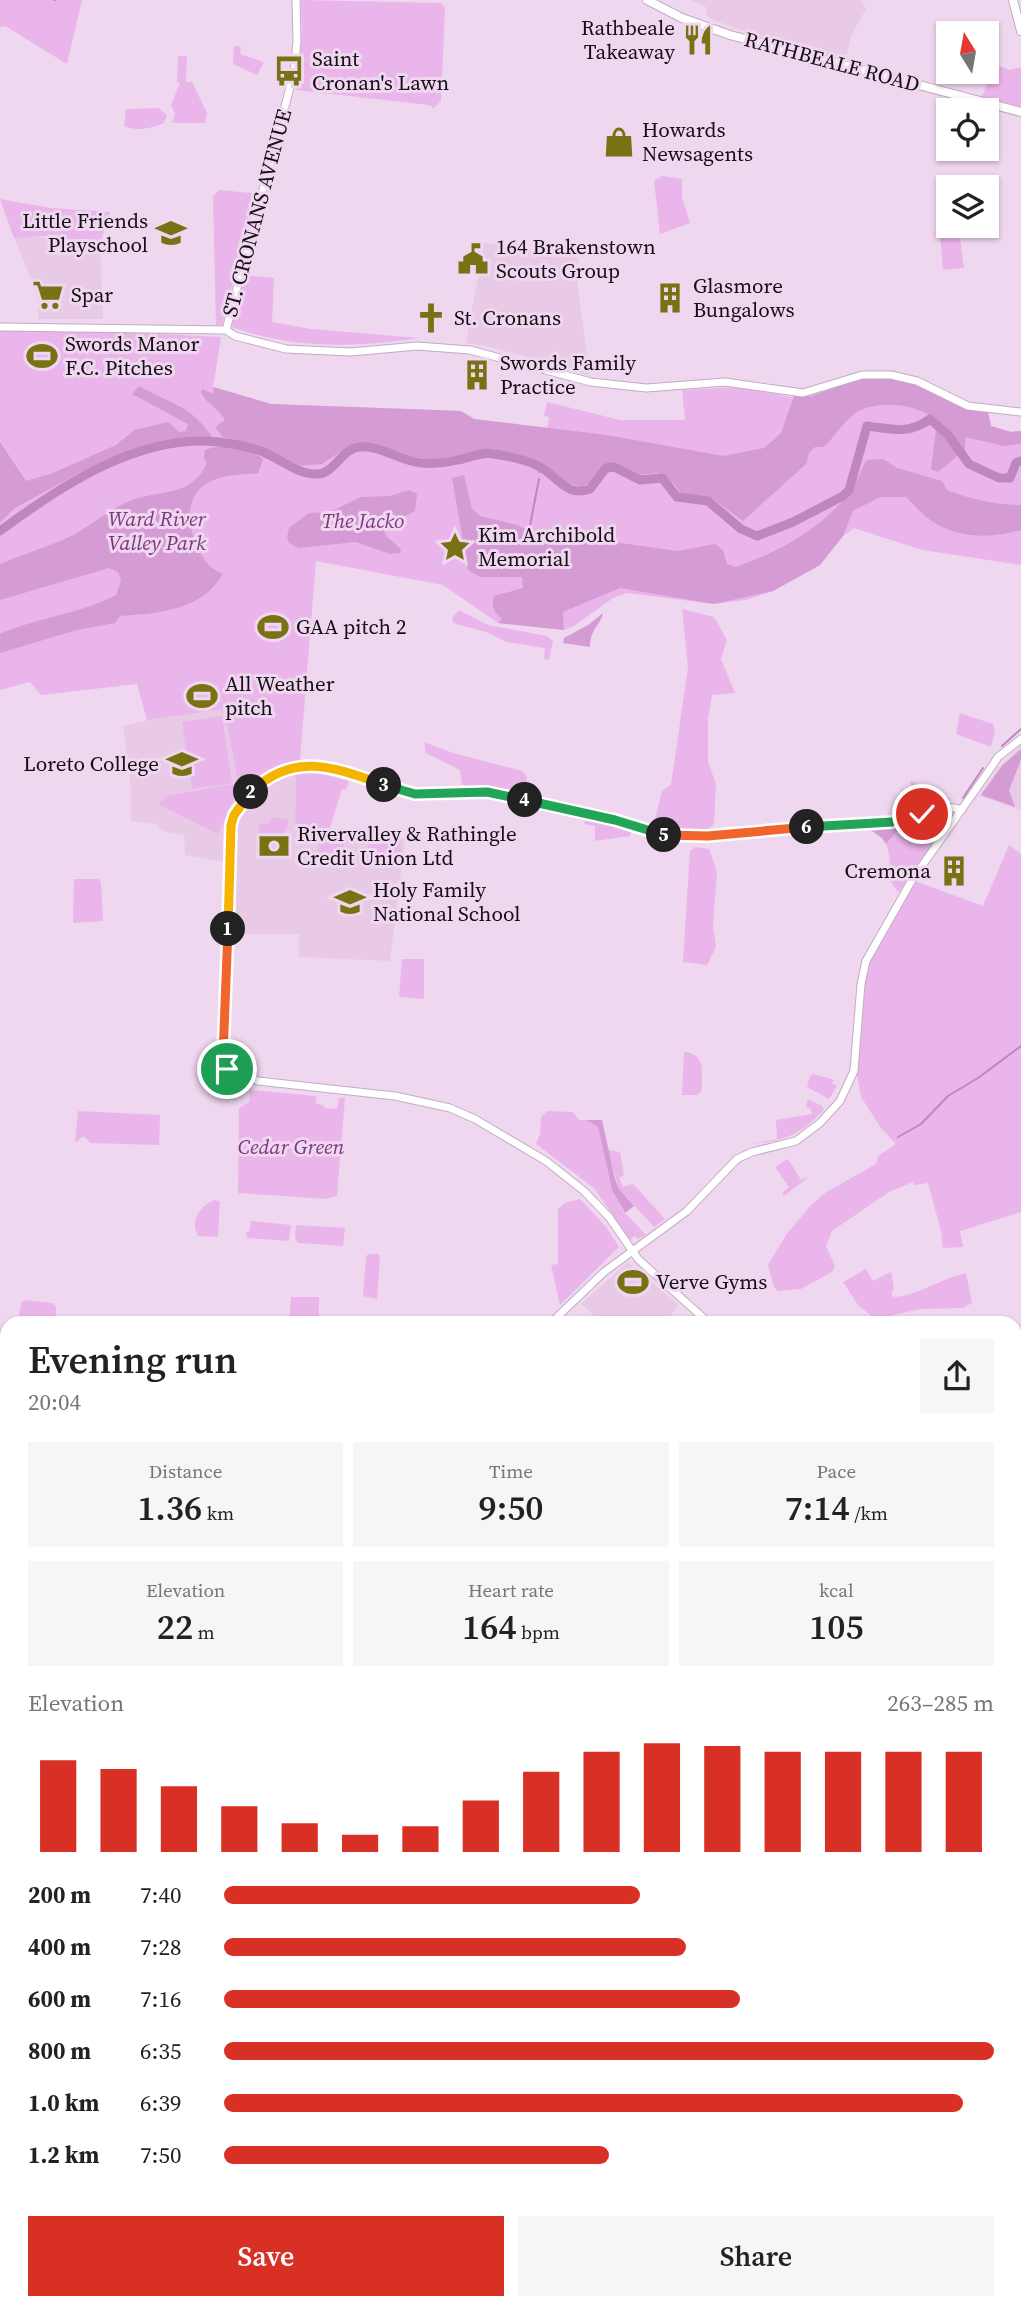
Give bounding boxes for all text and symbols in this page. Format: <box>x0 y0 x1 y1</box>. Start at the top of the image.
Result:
place label: Rathbeale Takeaway <box>581 13 675 66</box>
north arrow <box>936 21 999 84</box>
map controls <box>936 21 999 238</box>
restaurant icon: Rathbeale Takeaway <box>681 23 715 57</box>
street label: RATHBEALE ROAD <box>741 24 923 99</box>
place label: Saint Cronan's Lawn <box>312 44 449 97</box>
bus stop icon: Saint Cronan's Lawn <box>272 54 306 88</box>
button: locate <box>936 98 999 161</box>
street label: ST. CRONANS AVENUE <box>215 106 298 320</box>
place label: Howards Newsagents <box>642 115 753 168</box>
shop icon: Howards Newsagents <box>602 125 636 159</box>
button: layers <box>936 175 999 238</box>
place label: Little Friends Playschool <box>22 206 148 259</box>
school or university icon: Little Friends Playschool <box>154 216 188 250</box>
place label: 164 Brakenstown Scouts Group <box>496 232 656 285</box>
public building icon: 164 Brakenstown Scouts Group <box>456 242 490 276</box>
place label: Glasmore Bungalows <box>693 271 795 324</box>
supermarket icon: Spar <box>31 278 65 312</box>
place label: Spar <box>71 280 113 309</box>
building icon: Glasmore Bungalows <box>653 281 687 315</box>
church icon: St. Cronans <box>414 301 448 335</box>
place label: St. Cronans <box>454 303 561 332</box>
place label: Swords Manor F.C. Pitches <box>65 329 199 382</box>
sports icon: Swords Manor F.C. Pitches <box>25 339 59 373</box>
place label: Swords Family Practice <box>500 348 636 401</box>
building icon: Swords Family Practice <box>460 358 494 392</box>
park label: Ward River Valley Park <box>108 504 207 557</box>
park label: The Jacko <box>322 506 404 535</box>
place label: Kim Archibold Memorial <box>478 520 615 573</box>
place icon: Kim Archibold Memorial <box>438 530 472 564</box>
sports icon: GAA pitch 2 <box>256 610 290 644</box>
place label: GAA pitch 2 <box>296 612 406 641</box>
place label: All Weather pitch <box>225 669 335 722</box>
sports icon: All Weather pitch <box>185 679 219 713</box>
school or university icon: Loreto College <box>165 747 199 781</box>
place label: Loreto College <box>23 749 159 778</box>
pin: 3 <box>366 768 402 802</box>
text: 3 <box>378 771 389 797</box>
pin: 2 <box>233 774 268 810</box>
text: 2 <box>245 778 256 804</box>
pin: 4 <box>508 782 542 818</box>
pin <box>892 784 952 844</box>
text: 4 <box>519 786 530 812</box>
icon: check <box>903 795 941 833</box>
pin: 6 <box>790 810 824 844</box>
text: 6 <box>801 813 812 839</box>
pin: 5 <box>646 818 682 852</box>
place label: Rivervalley & Rathingle Credit Union Ltd <box>297 819 517 872</box>
text: 5 <box>658 821 669 847</box>
bank icon: Rivervalley & Rathingle Credit Union Ltd <box>257 829 291 863</box>
building icon: Cremona <box>937 854 971 888</box>
place label: Cremona <box>845 856 931 885</box>
place label: Holy Family National School <box>373 875 521 928</box>
school or university icon: Holy Family National School <box>333 885 367 919</box>
pin: 1 <box>210 912 246 946</box>
text: 1 <box>222 915 233 941</box>
pin <box>197 1039 257 1099</box>
icon: arrive <box>208 1050 246 1088</box>
park label: Cedar Green <box>238 1132 345 1161</box>
sports icon: Verve Gyms <box>616 1265 650 1299</box>
place label: Verve Gyms <box>656 1267 767 1296</box>
text: Evening run <box>28 1334 237 1386</box>
button: share <box>920 1339 994 1413</box>
text: 20:04 <box>28 1386 81 1418</box>
text: Distance <box>149 1458 222 1484</box>
text: Time <box>489 1458 533 1484</box>
text: Pace <box>816 1458 856 1484</box>
text: 1.36 <box>137 1484 202 1532</box>
text: 9:50 <box>478 1484 544 1532</box>
text: 7:14 <box>785 1484 850 1532</box>
text: km <box>202 1500 234 1526</box>
text: /km <box>850 1500 888 1526</box>
text: Elevation <box>146 1577 225 1603</box>
text: Heart rate <box>468 1577 554 1603</box>
text: kcal <box>819 1577 854 1603</box>
text: 22 <box>157 1603 193 1651</box>
text: 164 <box>462 1603 517 1651</box>
text: 105 <box>809 1603 864 1651</box>
text: m <box>193 1619 215 1645</box>
text: bpm <box>517 1619 560 1645</box>
text: Elevation <box>28 1687 124 1719</box>
text: 263–285 m <box>887 1687 994 1719</box>
text: 200 m <box>28 1879 91 1911</box>
text: 7:40 <box>140 1879 181 1911</box>
text: 400 m <box>28 1931 91 1963</box>
text: 7:28 <box>140 1931 181 1963</box>
text: 600 m <box>28 1983 91 2015</box>
text: 7:16 <box>140 1983 181 2015</box>
text: 800 m <box>28 2035 91 2067</box>
text: 6:35 <box>140 2035 181 2067</box>
text: 1.0 km <box>28 2087 99 2119</box>
text: 6:39 <box>140 2087 181 2119</box>
text: 1.2 km <box>28 2139 99 2171</box>
text: 7:50 <box>140 2139 181 2171</box>
button: Save <box>28 2216 504 2296</box>
button: Share <box>518 2216 994 2296</box>

